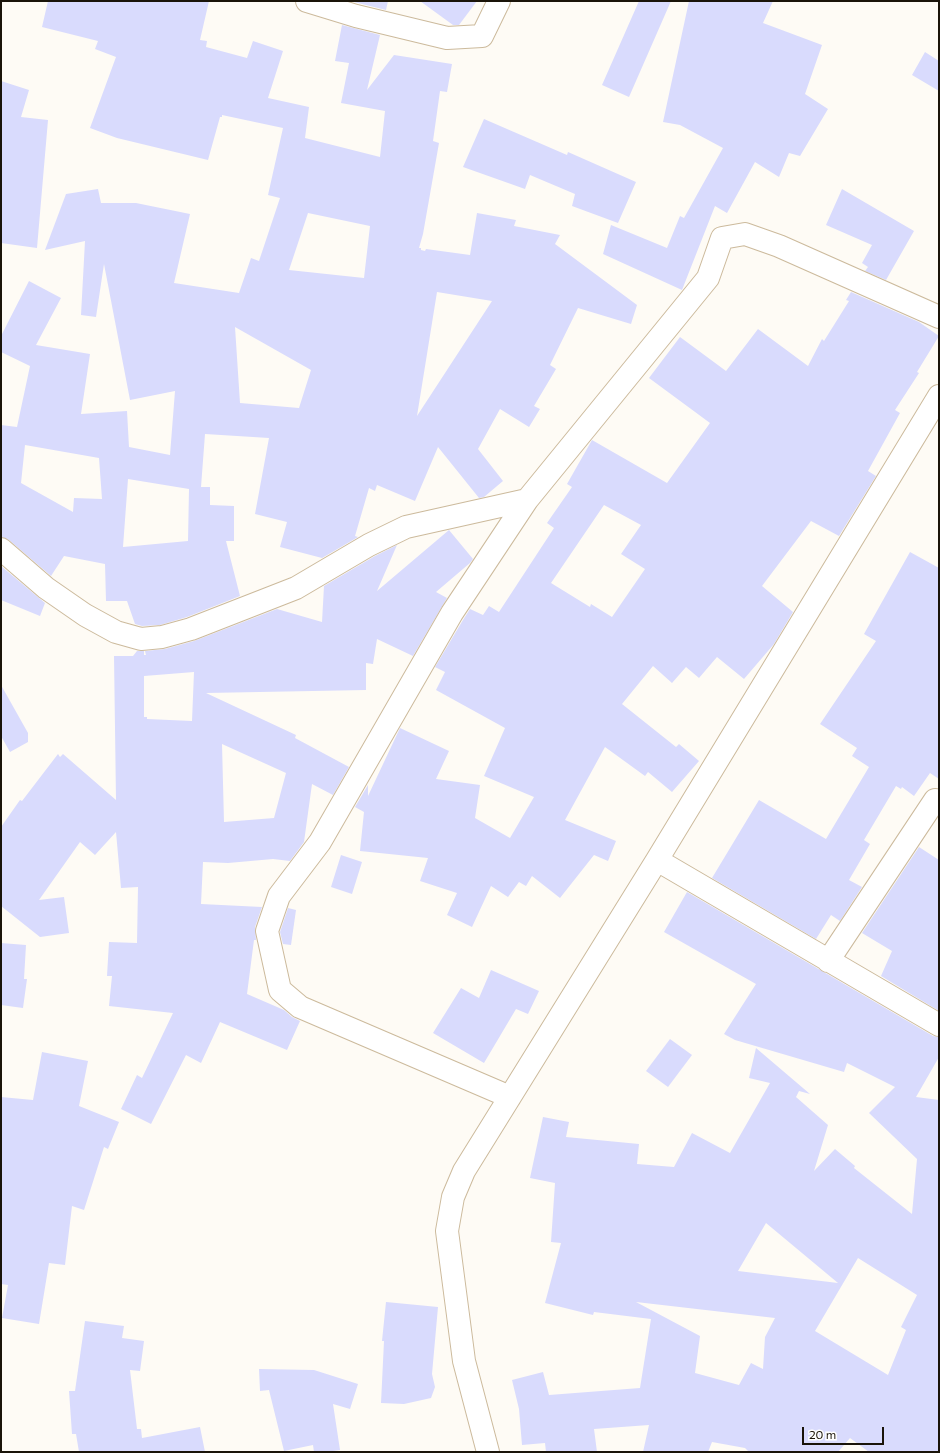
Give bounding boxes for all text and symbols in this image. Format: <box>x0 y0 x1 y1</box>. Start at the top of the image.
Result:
scale bar <box>804 1419 886 1445</box>
text: 20 m <box>809 1427 836 1441</box>

